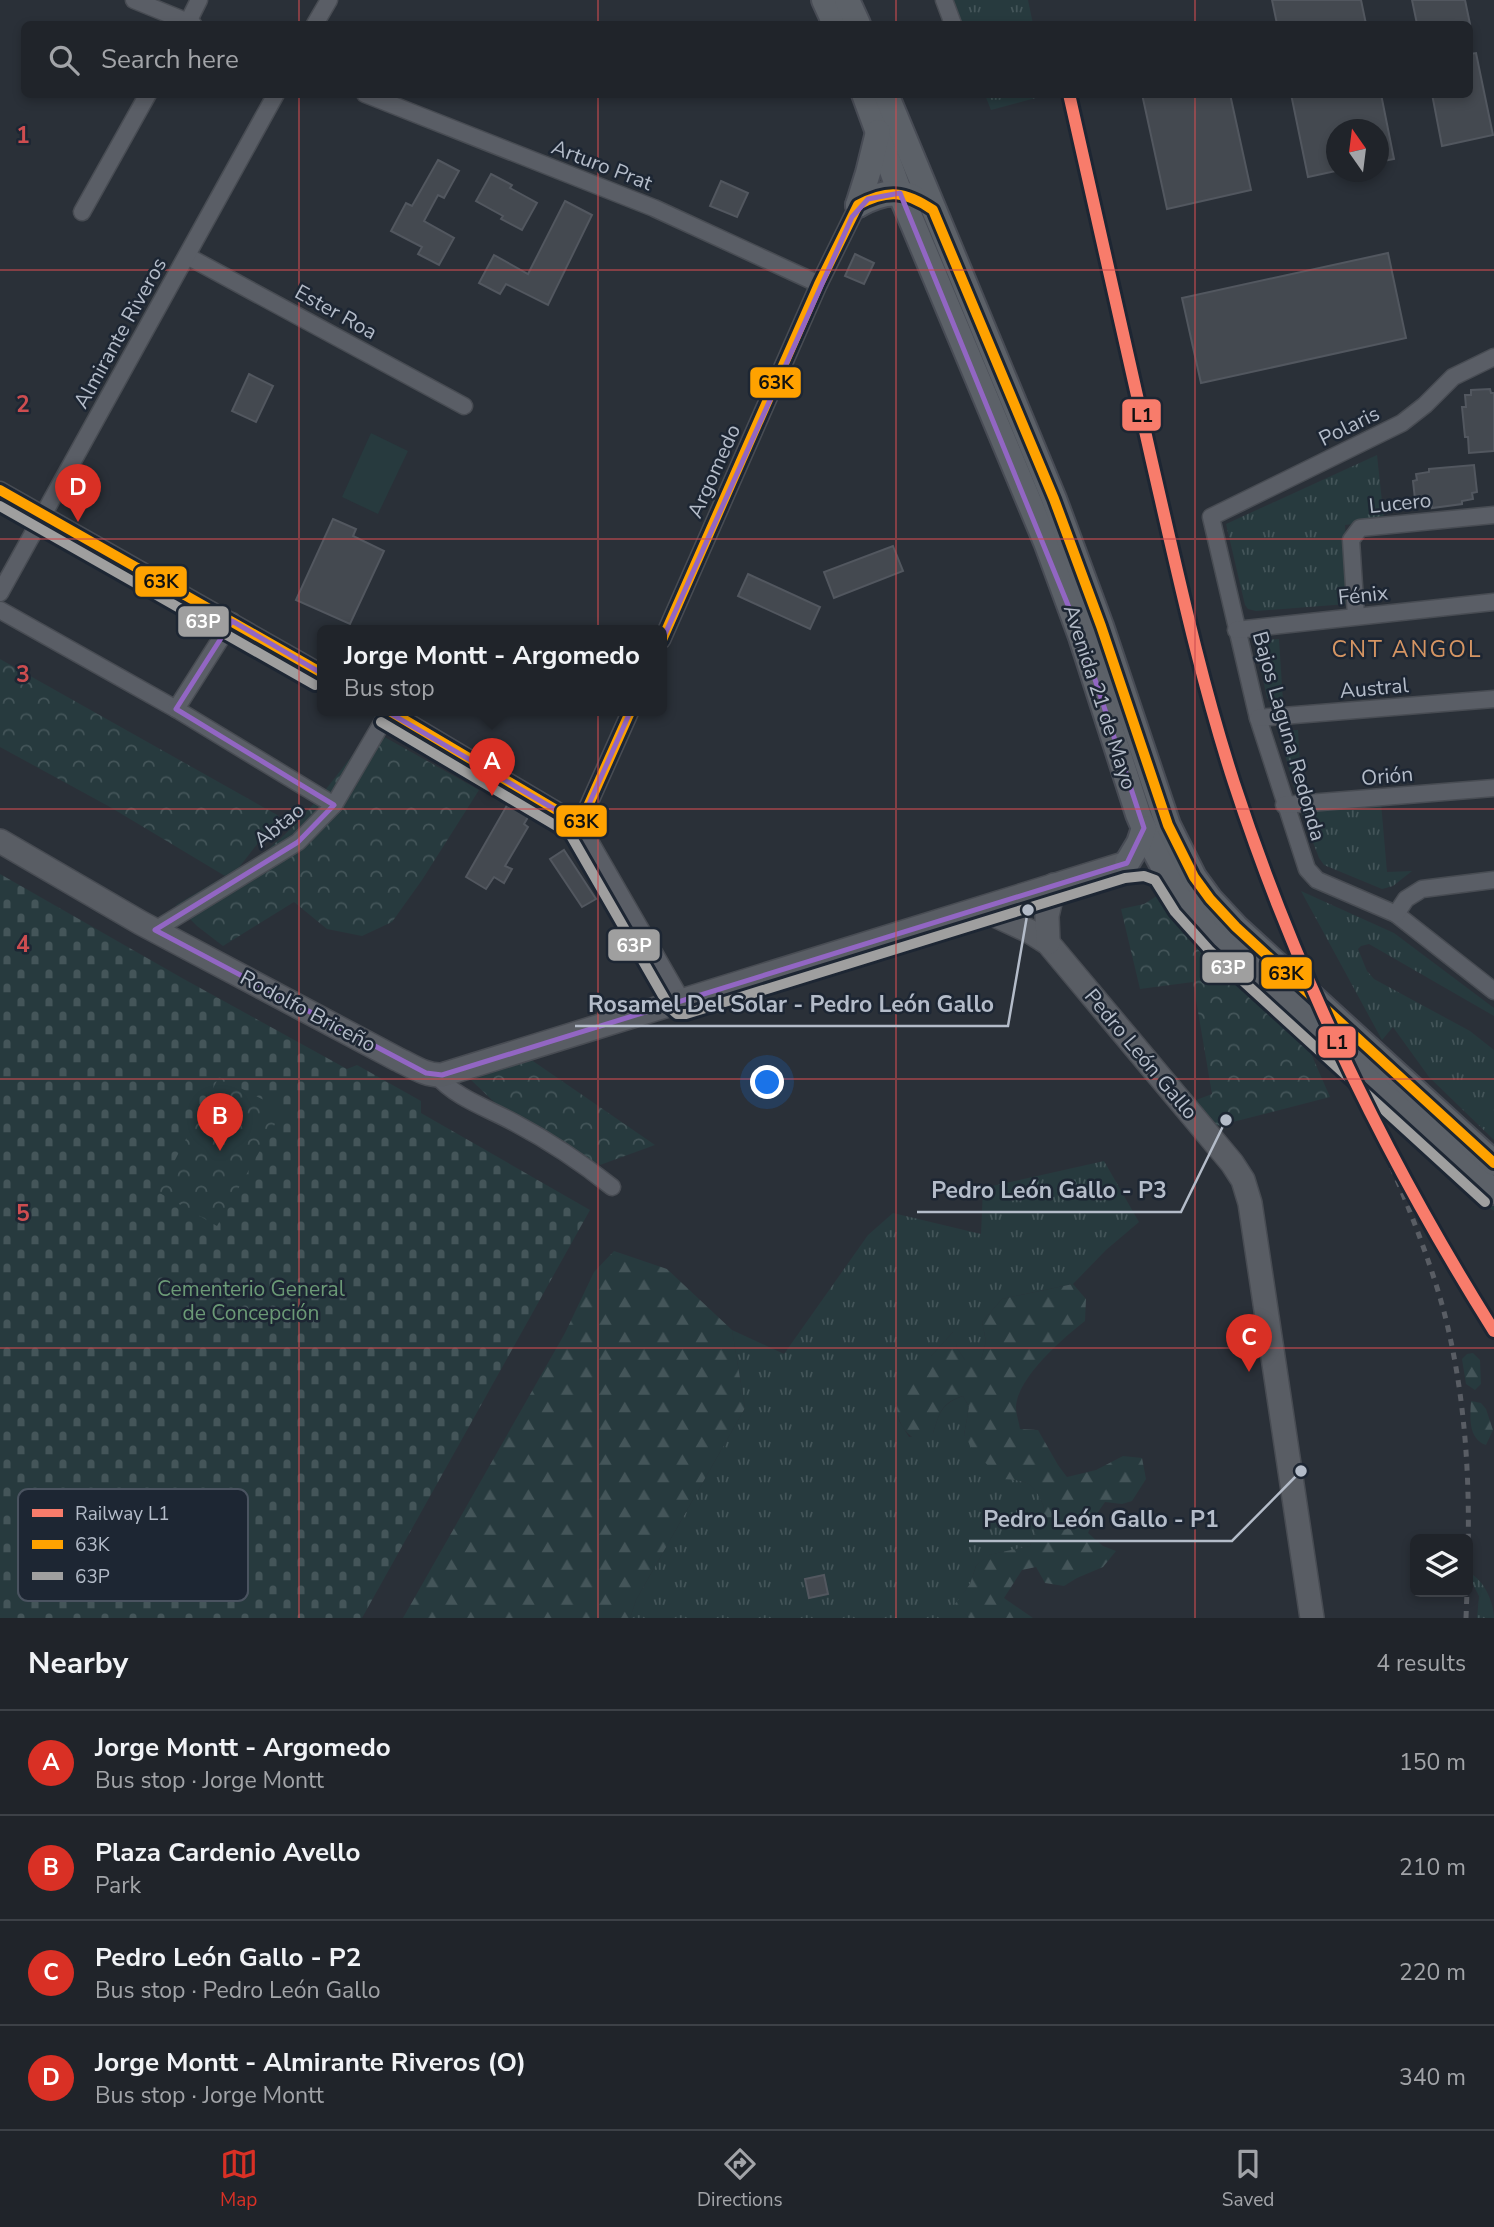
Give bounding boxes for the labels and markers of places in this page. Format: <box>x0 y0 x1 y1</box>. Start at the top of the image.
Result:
pin: D <box>55 464 101 522</box>
pin: A <box>469 738 515 796</box>
callout: Rosamel Del Solar - Pedro León Gallo <box>575 982 1008 1026</box>
pin: B <box>197 1093 243 1151</box>
callout: Pedro León Gallo - P3 <box>917 1168 1181 1212</box>
pin: C <box>1226 1314 1272 1372</box>
callout: Pedro León Gallo - P1 <box>969 1497 1232 1541</box>

